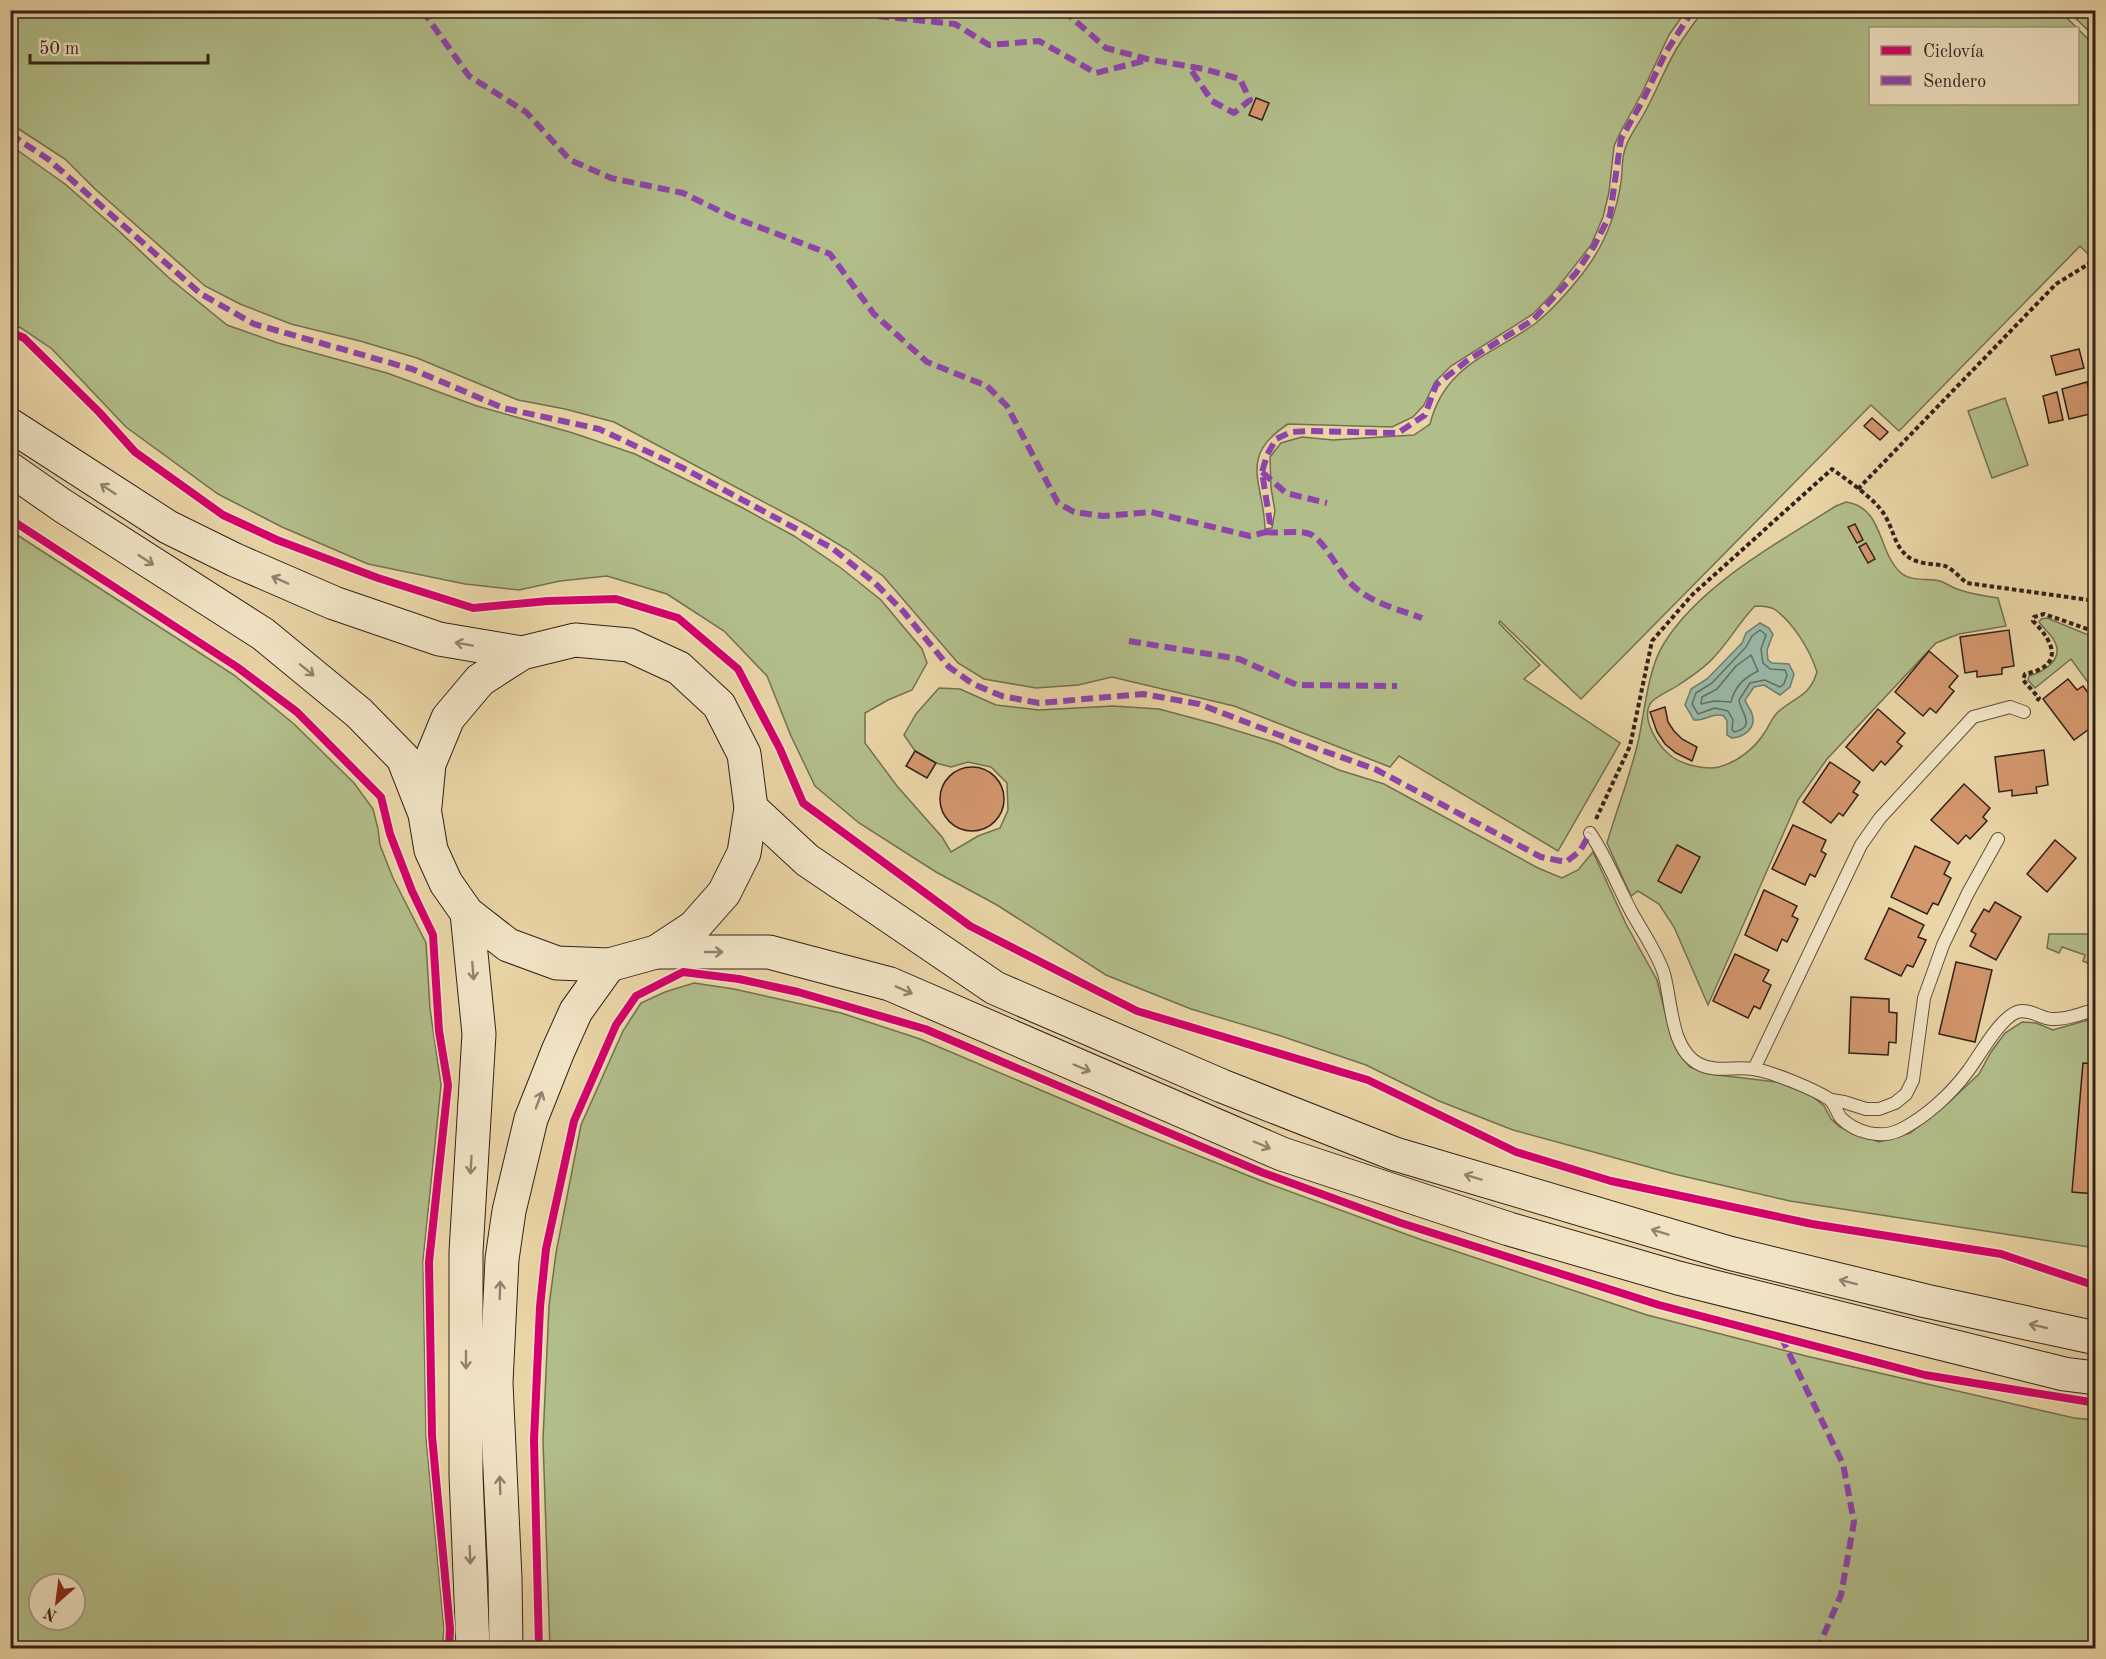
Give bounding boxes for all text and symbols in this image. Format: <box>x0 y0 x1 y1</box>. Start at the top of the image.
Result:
scale bar <box>30 27 208 65</box>
legend <box>1869 27 2079 105</box>
text: 50 m <box>39 40 79 58</box>
text: Ciclovía <box>1923 43 1984 61</box>
text: Sendero <box>1923 73 1986 91</box>
one-way arrow <box>100 482 117 495</box>
one-way arrow <box>138 553 155 566</box>
one-way arrow <box>272 574 290 586</box>
one-way arrow <box>455 638 474 649</box>
one-way arrow <box>299 663 315 676</box>
one-way arrow <box>704 946 724 958</box>
one-way arrow <box>468 960 479 980</box>
one-way arrow <box>895 985 913 996</box>
one-way arrow <box>1073 1063 1091 1074</box>
one-way arrow <box>534 1091 545 1110</box>
one-way arrow <box>1252 1140 1270 1151</box>
one-way arrow <box>465 1155 476 1175</box>
one-way arrow <box>1464 1171 1483 1182</box>
one-way arrow <box>1651 1226 1670 1237</box>
one-way arrow <box>1839 1275 1858 1287</box>
one-way arrow <box>495 1281 506 1301</box>
one-way arrow <box>2029 1320 2048 1332</box>
one-way arrow <box>460 1350 472 1370</box>
one-way arrow <box>494 1476 506 1496</box>
one-way arrow <box>464 1545 475 1565</box>
north arrow <box>27 1572 87 1632</box>
text: N <box>41 1603 60 1623</box>

